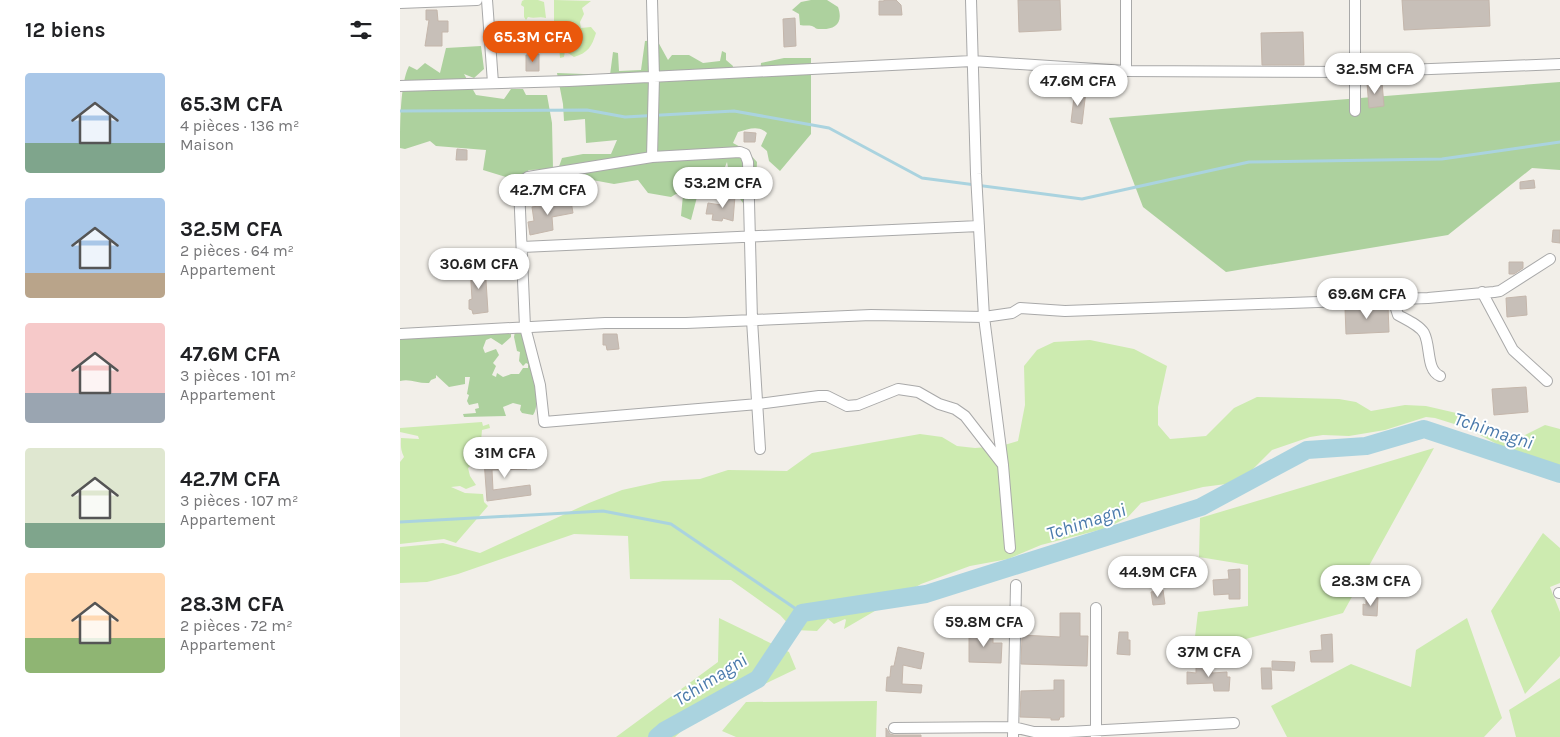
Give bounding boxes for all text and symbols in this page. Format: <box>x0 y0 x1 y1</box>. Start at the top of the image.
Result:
icon: filters <box>347 16 375 44</box>
text: 12 biens <box>25 18 106 42</box>
pin: 65.3M CFA <box>476 20 590 63</box>
text: 65.3M CFA <box>494 27 572 46</box>
pin: 32.5M CFA <box>1318 52 1432 95</box>
text: 32.5M CFA <box>1336 59 1414 78</box>
pin: 47.6M CFA <box>1021 64 1135 107</box>
text: 47.6M CFA <box>1040 71 1116 90</box>
text: 65.3M CFA <box>180 92 283 116</box>
icon: home <box>65 93 125 153</box>
text: 4 pièces · 136 m² <box>180 116 300 135</box>
text: Maison <box>180 135 234 154</box>
pin: 53.2M CFA <box>666 166 780 209</box>
text: 53.2M CFA <box>684 173 762 192</box>
pin: 42.7M CFA <box>491 174 605 216</box>
text: 42.7M CFA <box>510 180 586 199</box>
text: 32.5M CFA <box>180 217 283 241</box>
icon: home <box>65 218 125 278</box>
text: 2 pièces · 64 m² <box>180 241 294 260</box>
pin: 30.6M CFA <box>422 248 536 290</box>
text: 30.6M CFA <box>439 254 519 273</box>
text: Appartement <box>180 260 276 279</box>
pin: 69.6M CFA <box>1310 278 1424 320</box>
text: 69.6M CFA <box>1328 284 1406 303</box>
text: 47.6M CFA <box>180 342 280 366</box>
icon: home <box>65 343 125 403</box>
text: 3 pièces · 101 m² <box>180 366 296 385</box>
text: Appartement <box>180 385 276 404</box>
water label: Tchimagni <box>1451 408 1536 454</box>
pin: 31M CFA <box>459 436 551 479</box>
text: 31M CFA <box>474 443 536 462</box>
text: 42.7M CFA <box>180 467 280 491</box>
icon: home <box>65 468 125 528</box>
text: 3 pièces · 107 m² <box>180 491 298 510</box>
water label: Tchimagni <box>1044 499 1129 545</box>
text: Appartement <box>180 510 276 529</box>
pin: 44.9M CFA <box>1101 556 1215 598</box>
text: 44.9M CFA <box>1119 562 1197 581</box>
pin: 28.3M CFA <box>1314 564 1428 607</box>
text: 28.3M CFA <box>1331 571 1411 590</box>
text: 28.3M CFA <box>180 592 284 616</box>
icon: home <box>65 593 125 653</box>
pin: 59.8M CFA <box>927 606 1041 648</box>
text: 59.8M CFA <box>945 612 1023 631</box>
text: 2 pièces · 72 m² <box>180 616 293 635</box>
text: Appartement <box>180 635 276 654</box>
pin: 37M CFA <box>1163 636 1255 678</box>
text: 37M CFA <box>1177 642 1241 661</box>
water label: Tchimagni <box>670 649 751 711</box>

